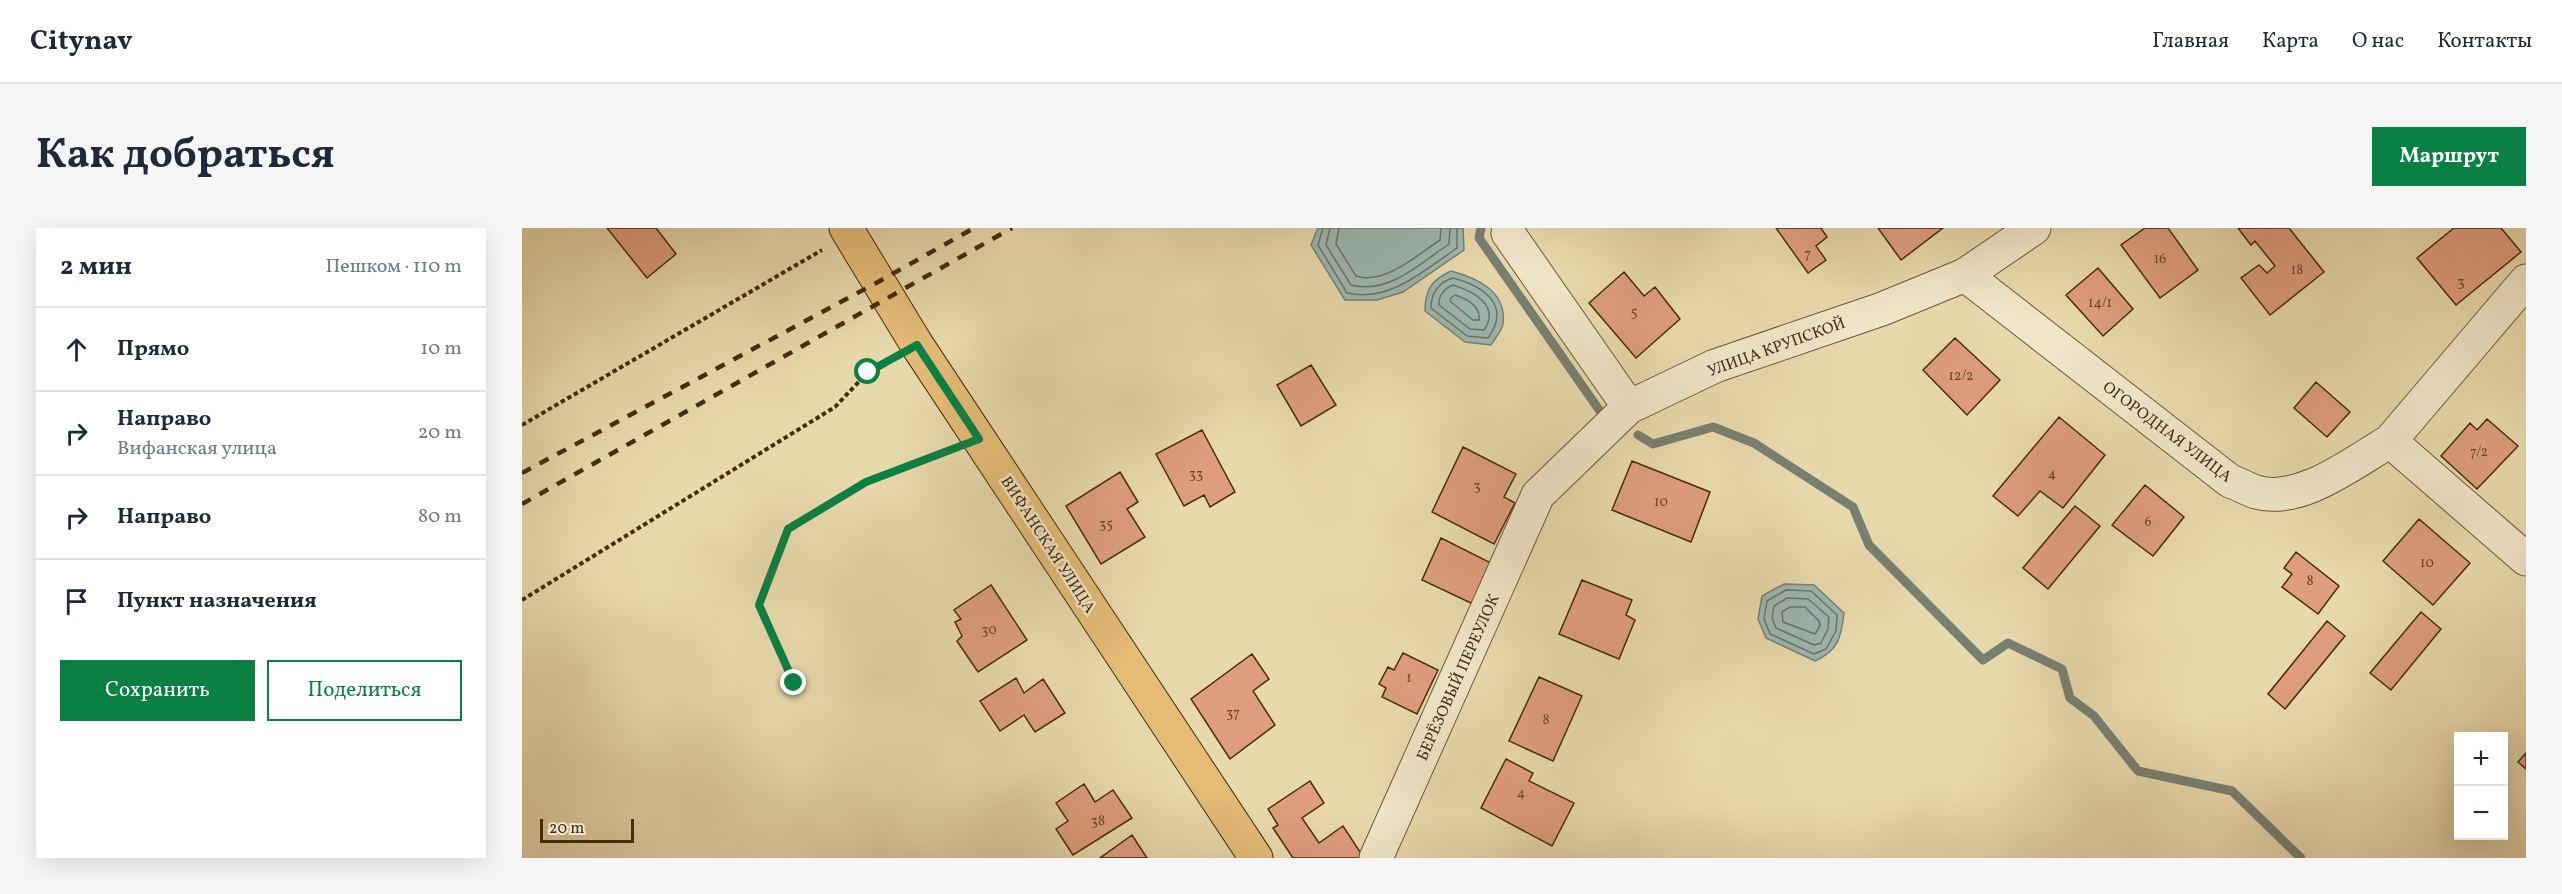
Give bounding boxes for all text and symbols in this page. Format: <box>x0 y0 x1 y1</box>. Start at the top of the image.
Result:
text: Citynav <box>30 22 133 61</box>
text: Главная <box>2152 27 2229 56</box>
text: Карта <box>2262 27 2319 56</box>
text: О нас <box>2352 27 2404 56</box>
text: Контакты <box>2437 27 2532 56</box>
text: Как добраться <box>36 127 335 186</box>
button: Маршрут <box>2372 127 2526 186</box>
house number: 7 <box>1805 245 1812 264</box>
text: 2 мин <box>60 249 132 285</box>
house number: 16 <box>2154 250 2166 269</box>
text: Пешком · 110 m <box>326 253 462 281</box>
house number: 18 <box>2291 261 2303 280</box>
house number: 3 <box>2457 273 2465 292</box>
house number: 14/1 <box>2088 294 2112 313</box>
house number: 5 <box>1631 303 1637 322</box>
street label: УЛИЦА КРУПСКОЙ <box>1705 313 1849 383</box>
icon: ahead <box>60 333 93 366</box>
text: Прямо <box>117 334 189 365</box>
text: 10 m <box>421 335 462 363</box>
route start <box>854 358 880 384</box>
house number: 12/2 <box>1949 367 1973 386</box>
street label: ОГОРОДНАЯ УЛИЦА <box>2098 377 2236 488</box>
text: Направо <box>117 404 211 435</box>
icon: right <box>60 417 93 450</box>
text: 20 m <box>418 419 462 447</box>
text: Вифанская улица <box>117 435 277 463</box>
house number: 7/2 <box>2470 443 2488 462</box>
house number: 33 <box>1189 465 1203 484</box>
house number: 4 <box>2048 465 2056 484</box>
street label: ВИФАНСКАЯ УЛИЦА <box>995 472 1100 618</box>
house number: 3 <box>1473 477 1481 496</box>
house number: 10 <box>1654 493 1668 512</box>
icon: right <box>60 501 93 534</box>
text: Направо <box>117 502 211 533</box>
text: 80 m <box>418 503 462 531</box>
house number: 6 <box>2144 513 2152 532</box>
house number: 35 <box>1099 515 1113 534</box>
house number: 10 <box>2420 554 2434 573</box>
house number: 8 <box>2306 572 2314 591</box>
icon: arrive <box>60 585 93 618</box>
text: Пункт назначения <box>117 586 317 617</box>
street label: БЕРЁЗОВЫЙ ПЕРЕУЛОК <box>1412 591 1506 765</box>
house number: 30 <box>981 621 997 640</box>
button: Сохранить <box>60 660 255 721</box>
button: Поделиться <box>267 660 462 721</box>
route end <box>780 669 806 695</box>
house number: 1 <box>1406 669 1412 688</box>
house number: 37 <box>1226 704 1240 723</box>
house number: 8 <box>1542 711 1550 730</box>
map controls <box>2454 732 2508 840</box>
button: + <box>2454 732 2508 786</box>
house number: 4 <box>1517 784 1525 803</box>
button: − <box>2454 786 2508 840</box>
house number: 38 <box>1091 812 1105 831</box>
scale bar <box>540 816 634 844</box>
text: 20 m <box>549 818 584 840</box>

